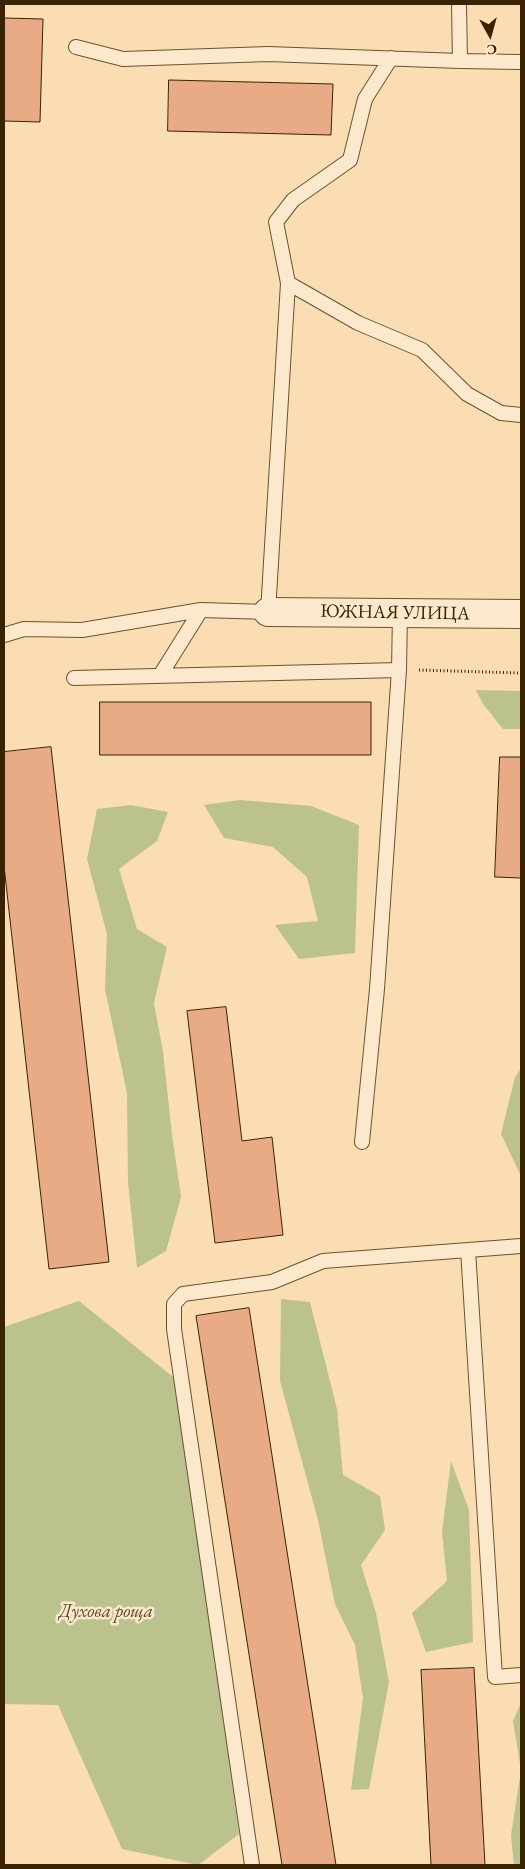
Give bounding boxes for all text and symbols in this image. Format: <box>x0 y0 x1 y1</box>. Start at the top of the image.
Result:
north arrow <box>465 10 515 60</box>
text: С <box>486 40 498 59</box>
street label: ЮЖНАЯ УЛИЦА <box>320 600 470 626</box>
park label: Духова роща <box>59 1601 153 1623</box>

